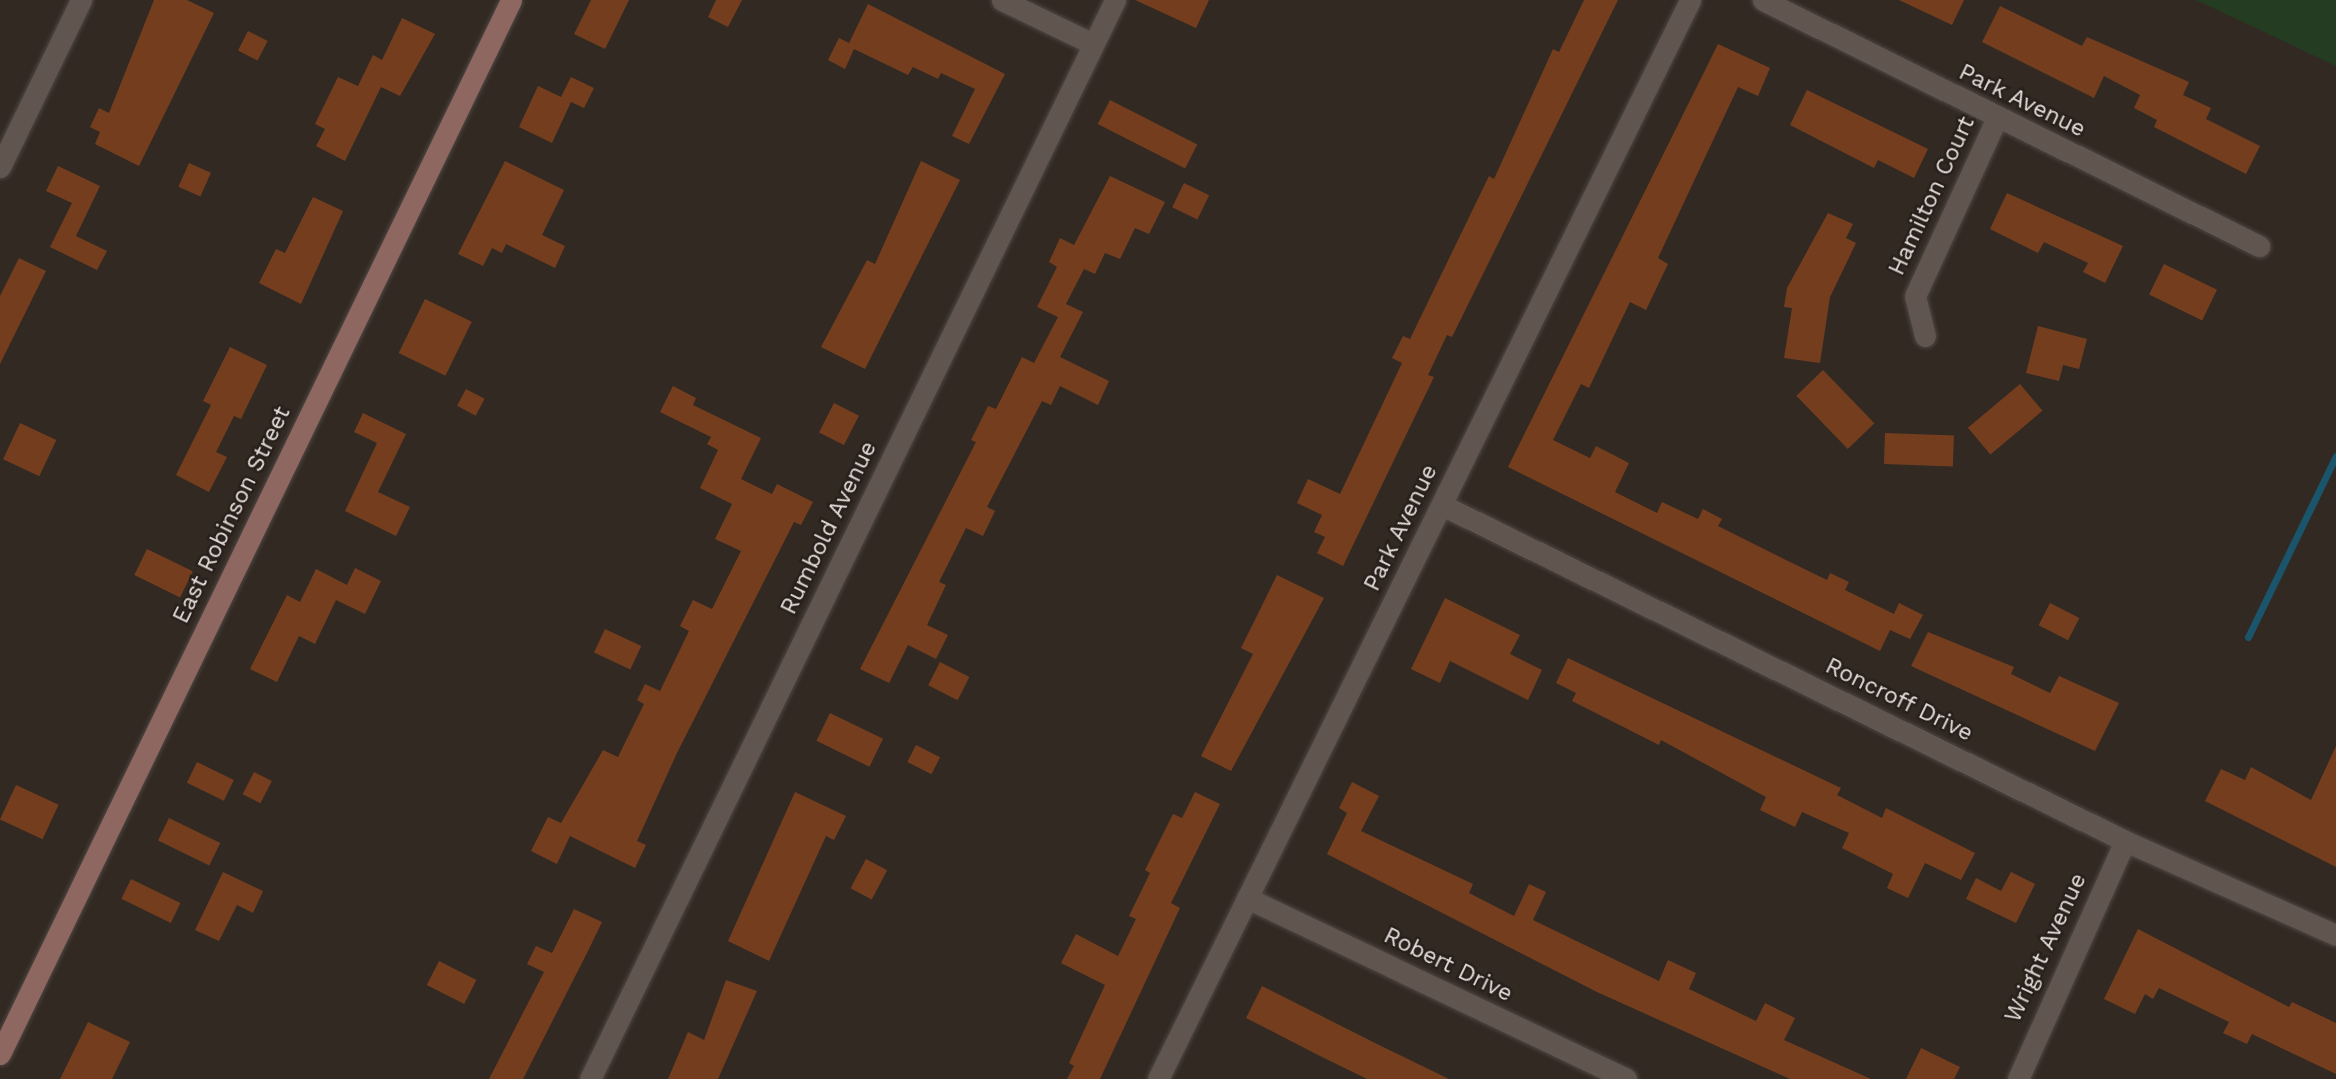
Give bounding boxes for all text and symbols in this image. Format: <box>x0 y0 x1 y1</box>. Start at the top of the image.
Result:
street label: Park Avenue <box>1954 58 2090 144</box>
street label: Hamilton Court <box>1883 112 1981 280</box>
street label: East Robinson Street <box>167 402 297 628</box>
street label: Rumbold Avenue <box>775 437 883 619</box>
street label: Park Avenue <box>1358 460 1444 596</box>
street label: Roncroff Drive <box>1820 652 1978 748</box>
street label: Wright Avenue <box>1999 869 2093 1027</box>
street label: Robert Drive <box>1379 922 1517 1008</box>

